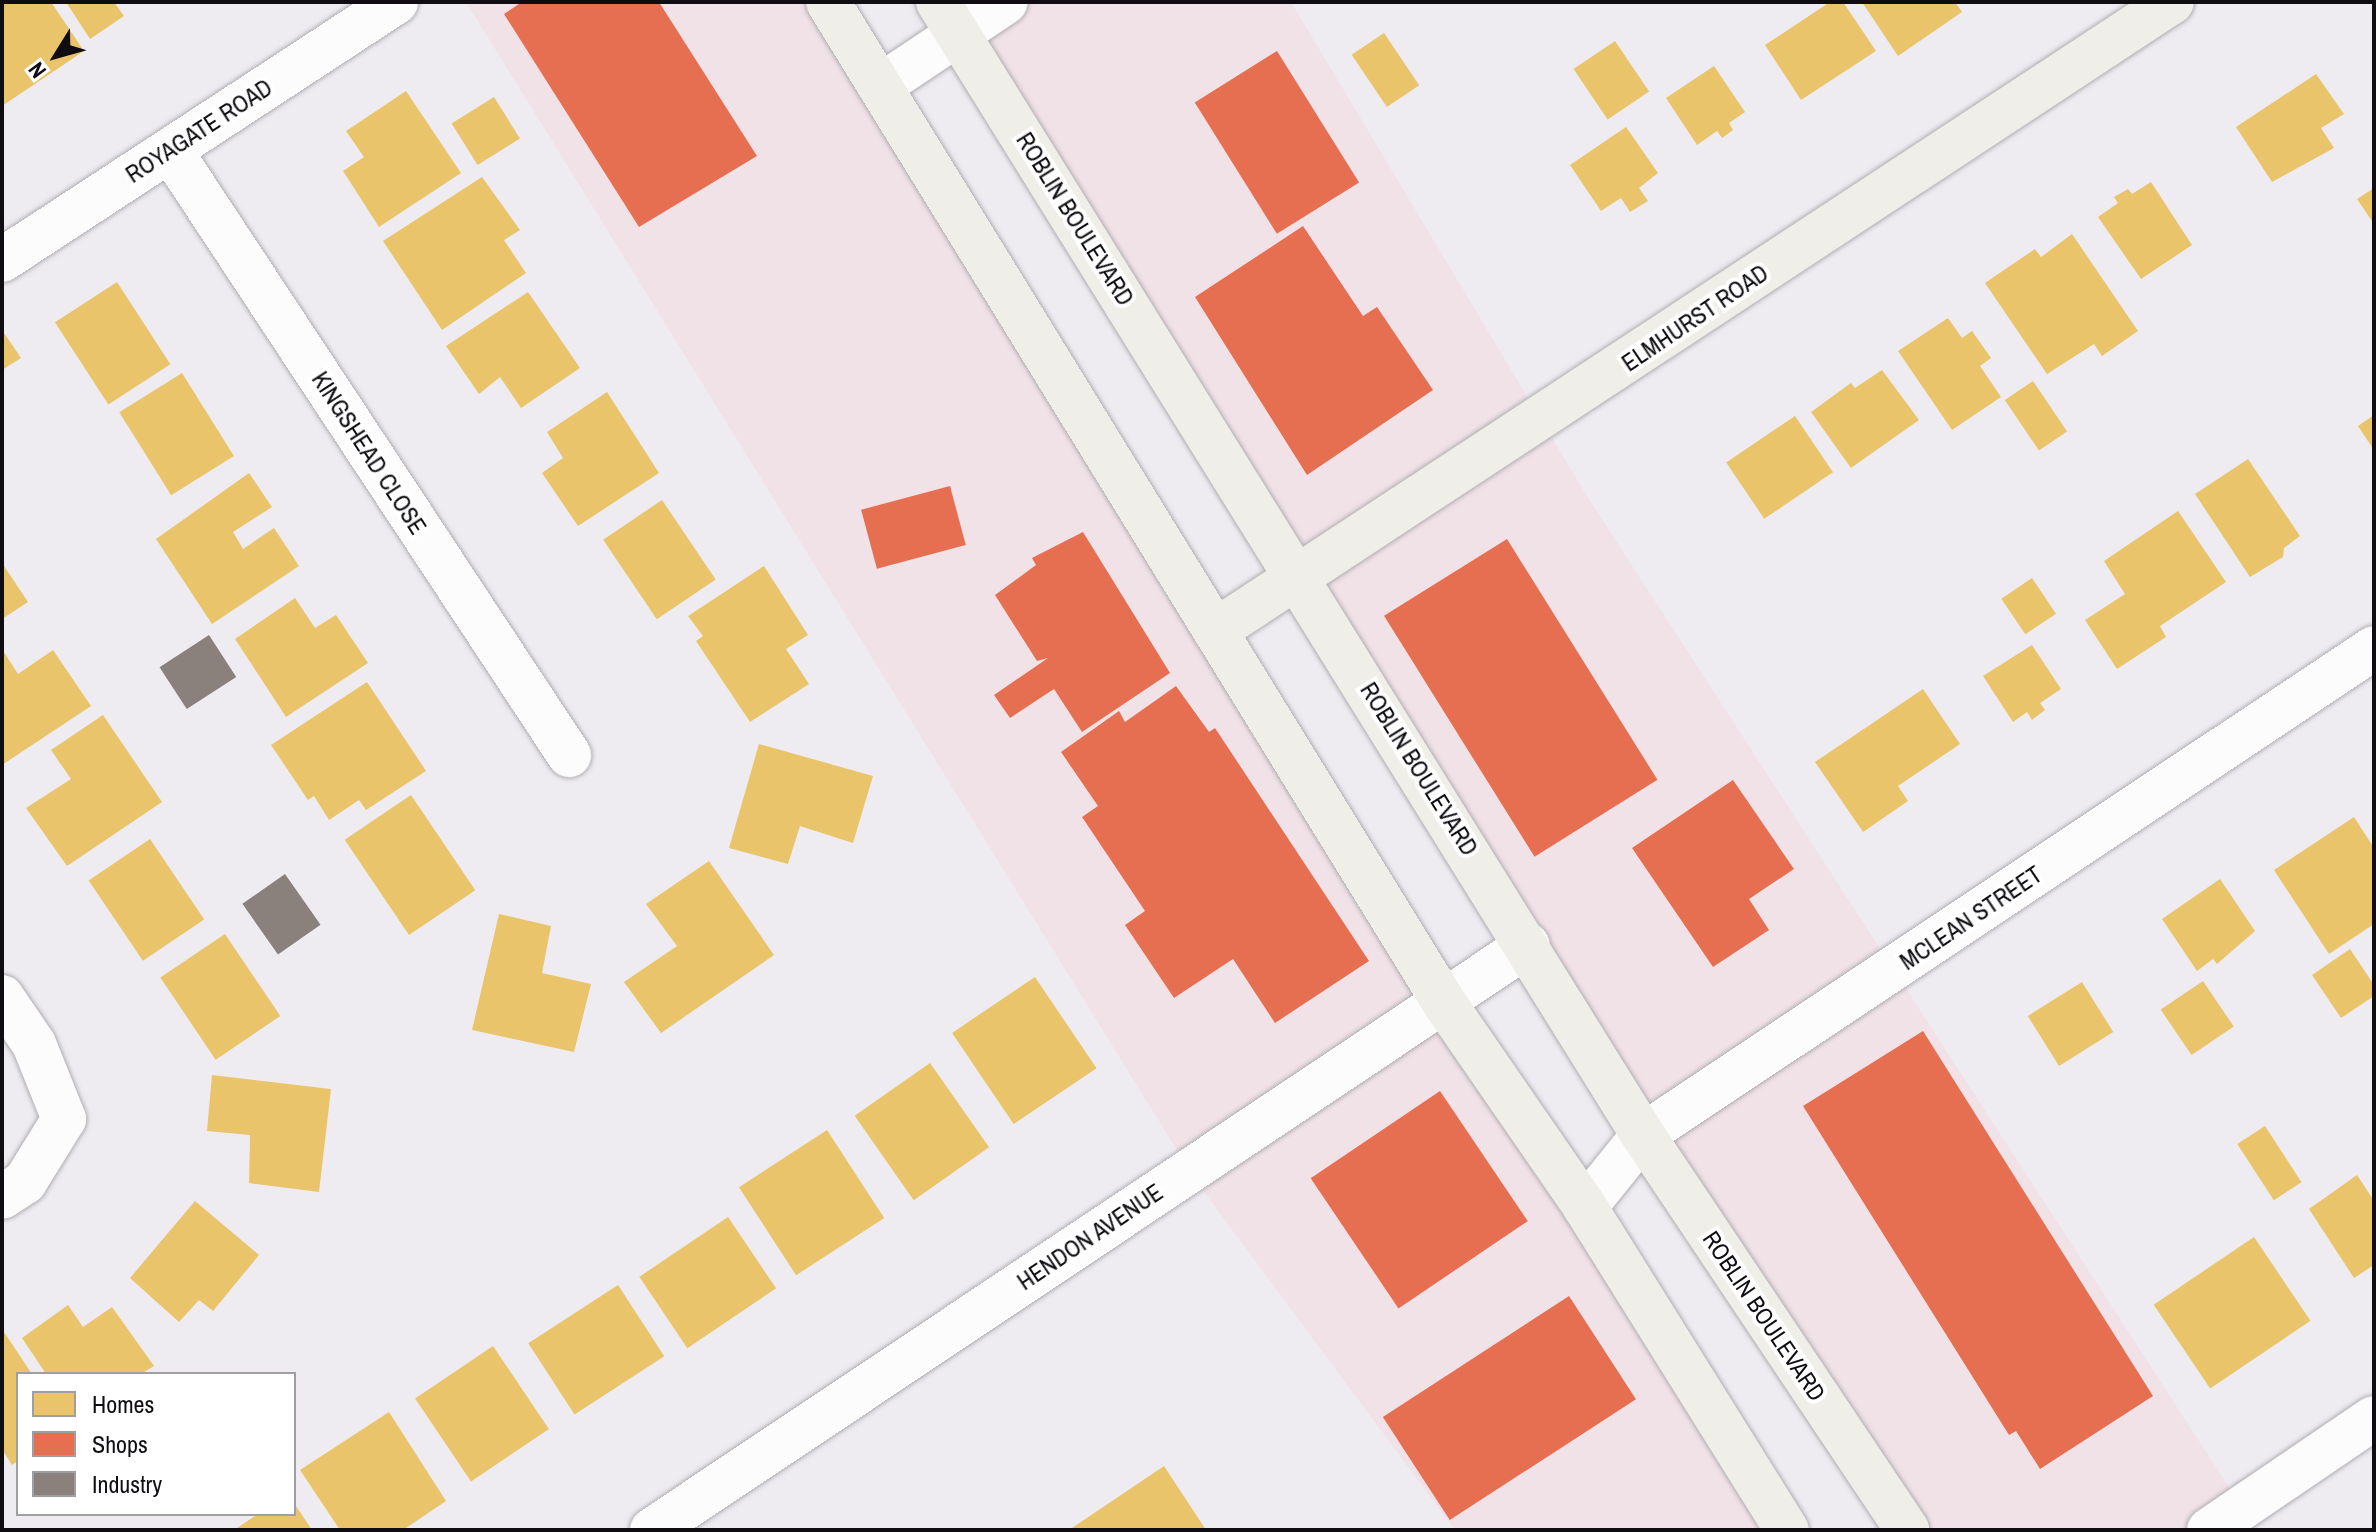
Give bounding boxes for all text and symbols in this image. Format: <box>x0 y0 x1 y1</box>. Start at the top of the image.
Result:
north arrow <box>16 16 96 96</box>
text: N <box>21 56 53 85</box>
street label: ROYAGATE ROAD <box>120 73 278 189</box>
street label: ROBLIN BOULEVARD <box>1010 127 1140 311</box>
street label: ELMHURST ROAD <box>1616 258 1774 378</box>
street label: KINGSHEAD CLOSE <box>306 366 432 540</box>
street label: ROBLIN BOULEVARD <box>1354 677 1484 861</box>
street label: MCLEAN STREET <box>1895 860 2047 976</box>
street label: HENDON AVENUE <box>1011 1177 1169 1297</box>
street label: ROBLIN BOULEVARD <box>1697 1226 1831 1406</box>
legend <box>16 1372 296 1516</box>
text: Homes <box>92 1388 154 1420</box>
text: Shops <box>92 1428 148 1460</box>
text: Industry <box>92 1468 162 1500</box>

